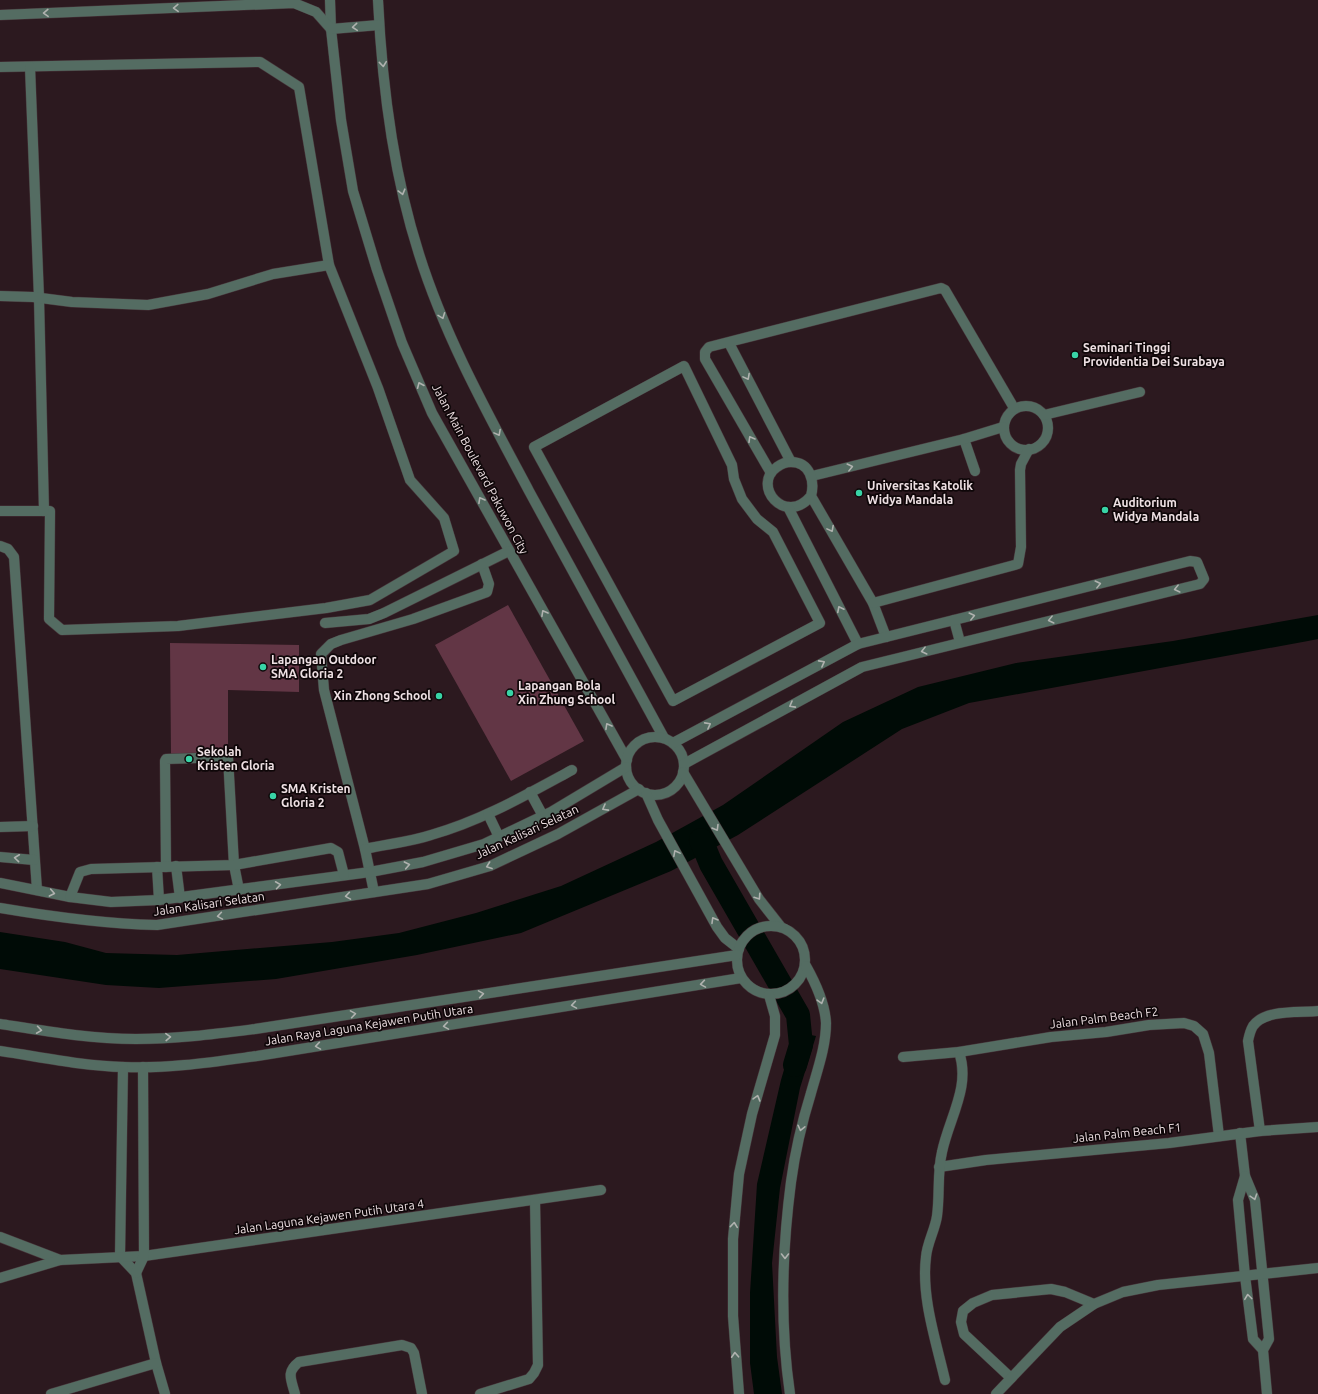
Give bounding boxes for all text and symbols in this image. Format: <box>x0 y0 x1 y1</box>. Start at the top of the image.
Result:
one-way arrow <box>173 3 179 12</box>
one-way arrow <box>43 9 49 17</box>
one-way arrow <box>352 22 358 31</box>
one-way arrow <box>378 61 387 67</box>
one-way arrow <box>397 188 406 195</box>
one-way arrow <box>437 312 445 319</box>
place label: Seminari Tinggi Providentia Dei Surabaya <box>1083 341 1225 368</box>
marker: Seminari Tinggi Providentia Dei Surabaya <box>1070 350 1080 360</box>
one-way arrow <box>742 373 749 380</box>
one-way arrow <box>417 381 425 389</box>
street label: Jalan Main Boulevard Pakuwon City <box>430 382 531 556</box>
one-way arrow <box>493 429 501 436</box>
one-way arrow <box>749 436 756 443</box>
one-way arrow <box>846 463 853 472</box>
place label: Universitas Katolik Widya Mandala <box>867 479 973 506</box>
marker: Universitas Katolik Widya Mandala <box>854 488 864 498</box>
place label: Auditorium Widya Mandala <box>1113 496 1199 523</box>
one-way arrow <box>478 497 485 504</box>
marker: Auditorium Widya Mandala <box>1100 505 1110 515</box>
one-way arrow <box>826 525 833 532</box>
one-way arrow <box>1095 581 1101 589</box>
one-way arrow <box>1174 585 1180 593</box>
one-way arrow <box>837 606 845 614</box>
one-way arrow <box>542 610 549 617</box>
one-way arrow <box>968 612 975 621</box>
one-way arrow <box>1047 615 1054 623</box>
one-way arrow <box>921 646 928 654</box>
place label: Lapangan Outdoor SMA Gloria 2 <box>271 653 376 680</box>
one-way arrow <box>818 661 825 668</box>
marker: Lapangan Outdoor SMA Gloria 2 <box>258 662 268 672</box>
place label: Lapangan Bola Xin Zhung School <box>518 679 616 706</box>
marker: Lapangan Bola Xin Zhung School <box>505 688 515 698</box>
place label: Xin Zhong School <box>334 689 431 702</box>
marker: Xin Zhong School <box>434 691 444 701</box>
one-way arrow <box>789 700 796 708</box>
one-way arrow <box>704 722 711 730</box>
one-way arrow <box>605 723 612 731</box>
place label: Sekolah Kristen Gloria <box>197 745 275 772</box>
marker: Sekolah Kristen Gloria <box>184 754 194 764</box>
place label: SMA Kristen Gloria 2 <box>281 782 351 809</box>
marker: SMA Kristen Gloria 2 <box>268 791 278 801</box>
street label: Jalan Kalisari Selatan <box>473 802 580 861</box>
one-way arrow <box>602 804 609 811</box>
one-way arrow <box>712 824 719 831</box>
one-way arrow <box>673 850 681 857</box>
one-way arrow <box>14 854 20 863</box>
one-way arrow <box>404 861 410 870</box>
one-way arrow <box>485 862 492 870</box>
one-way arrow <box>275 881 281 890</box>
one-way arrow <box>49 889 55 897</box>
street label: Jalan Kalisari Selatan <box>153 889 265 918</box>
one-way arrow <box>345 891 351 900</box>
one-way arrow <box>753 893 761 900</box>
one-way arrow <box>217 911 223 920</box>
one-way arrow <box>711 917 718 924</box>
one-way arrow <box>699 979 706 988</box>
one-way arrow <box>478 990 484 999</box>
one-way arrow <box>816 998 825 1005</box>
one-way arrow <box>571 1000 577 1009</box>
street label: Jalan Raya Laguna Kejawen Putih Utara <box>264 1002 474 1047</box>
street label: Jalan Palm Beach F2 <box>1049 1004 1159 1031</box>
one-way arrow <box>349 1010 356 1019</box>
one-way arrow <box>443 1021 449 1029</box>
one-way arrow <box>36 1025 42 1034</box>
one-way arrow <box>165 1033 171 1042</box>
one-way arrow <box>314 1041 321 1050</box>
one-way arrow <box>752 1094 761 1101</box>
street label: Jalan Palm Beach F1 <box>1072 1120 1182 1145</box>
one-way arrow <box>798 1124 806 1131</box>
one-way arrow <box>1249 1193 1257 1200</box>
street label: Jalan Laguna Kejawen Putih Utara 4 <box>233 1197 425 1236</box>
one-way arrow <box>730 1222 739 1228</box>
one-way arrow <box>781 1253 789 1259</box>
one-way arrow <box>1243 1294 1252 1300</box>
one-way arrow <box>731 1352 740 1358</box>

